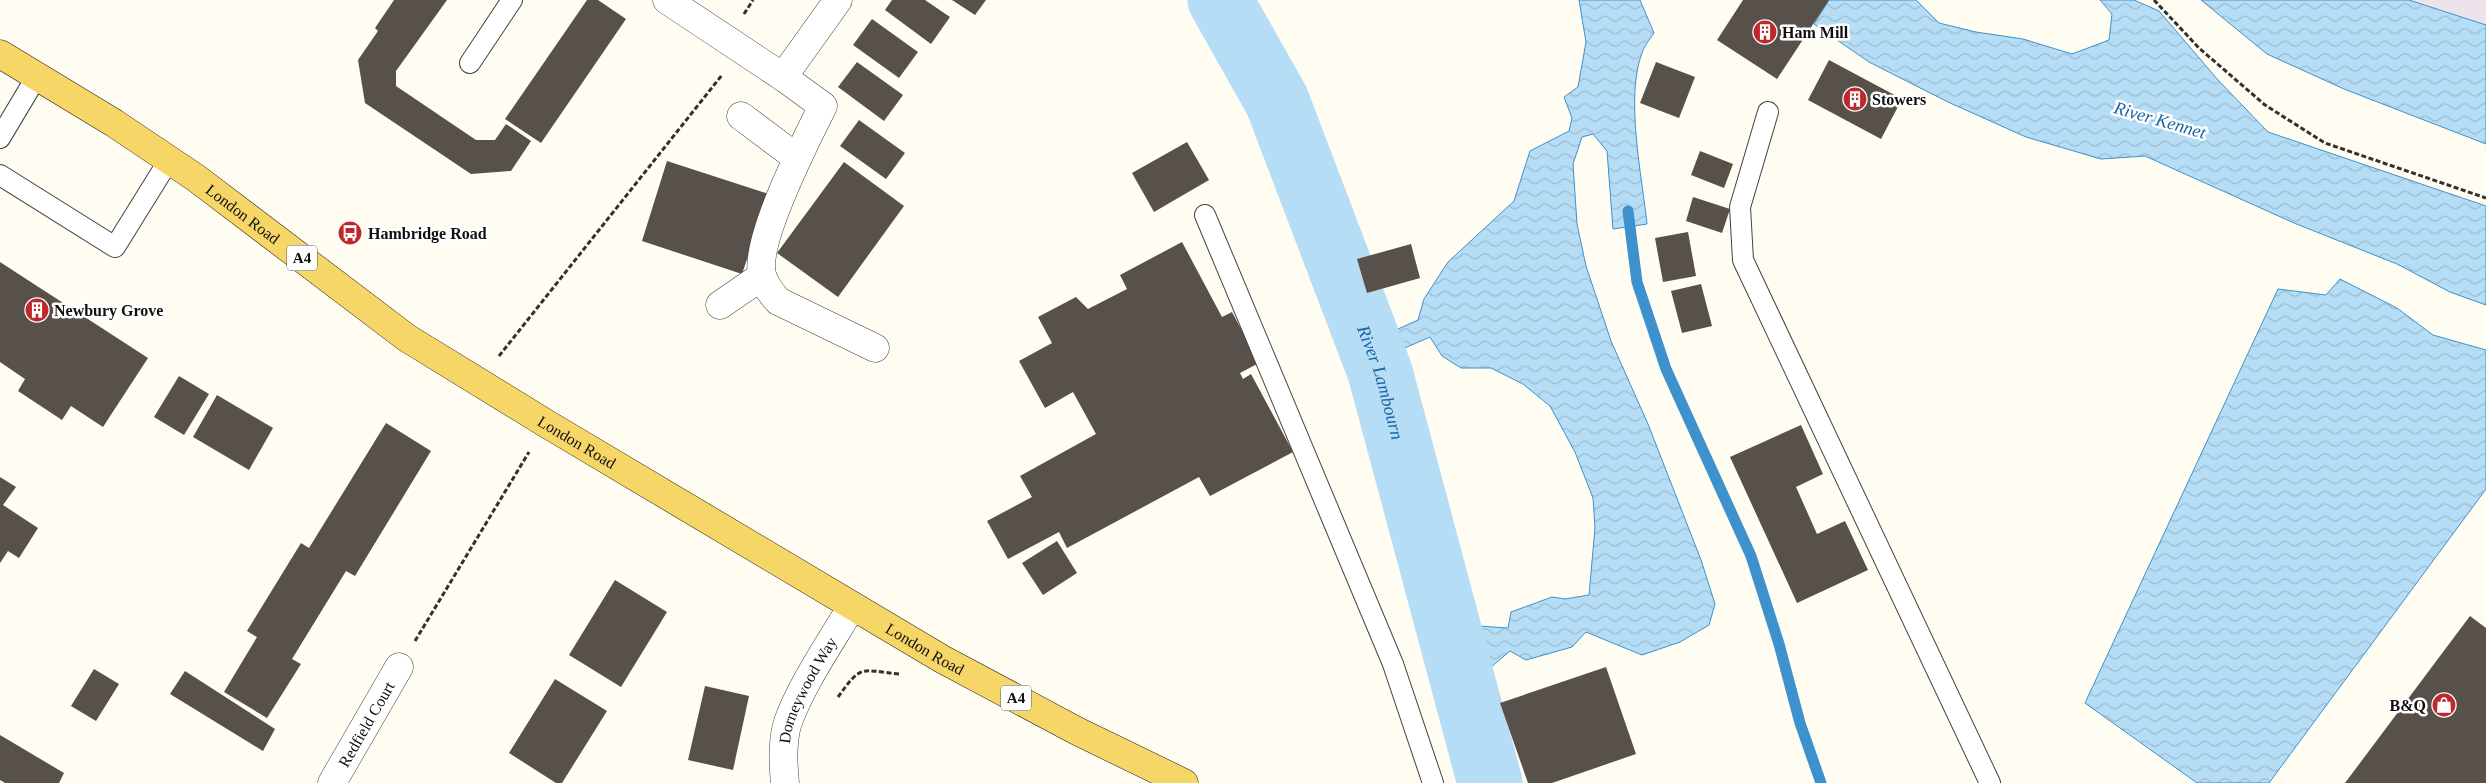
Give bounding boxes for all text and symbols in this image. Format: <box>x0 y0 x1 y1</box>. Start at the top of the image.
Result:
building icon: Ham Mill <box>1752 19 1778 45</box>
place label: Ham Mill <box>1782 24 1849 41</box>
building icon: Stowers <box>1842 86 1868 112</box>
place label: Stowers <box>1872 91 1926 108</box>
water label: River Kennet <box>2111 97 2209 143</box>
street label: London Road <box>203 181 283 247</box>
bus stop icon: Hambridge Road <box>337 220 363 246</box>
place label: Hambridge Road <box>368 225 487 243</box>
road number: A4 <box>287 246 317 270</box>
building icon: Newbury Grove <box>24 297 50 323</box>
place label: Newbury Grove <box>54 302 163 320</box>
water label: River Lambourn <box>1353 322 1408 442</box>
street label: London Road <box>535 413 619 472</box>
street label: London Road <box>883 620 967 678</box>
street label: Dorneywood Way <box>776 634 841 744</box>
street label: Redfield Court <box>335 678 398 770</box>
road number: A4 <box>1001 686 1031 710</box>
shop icon: B&Q <box>2431 692 2457 718</box>
place label: B&Q <box>2390 697 2426 714</box>

